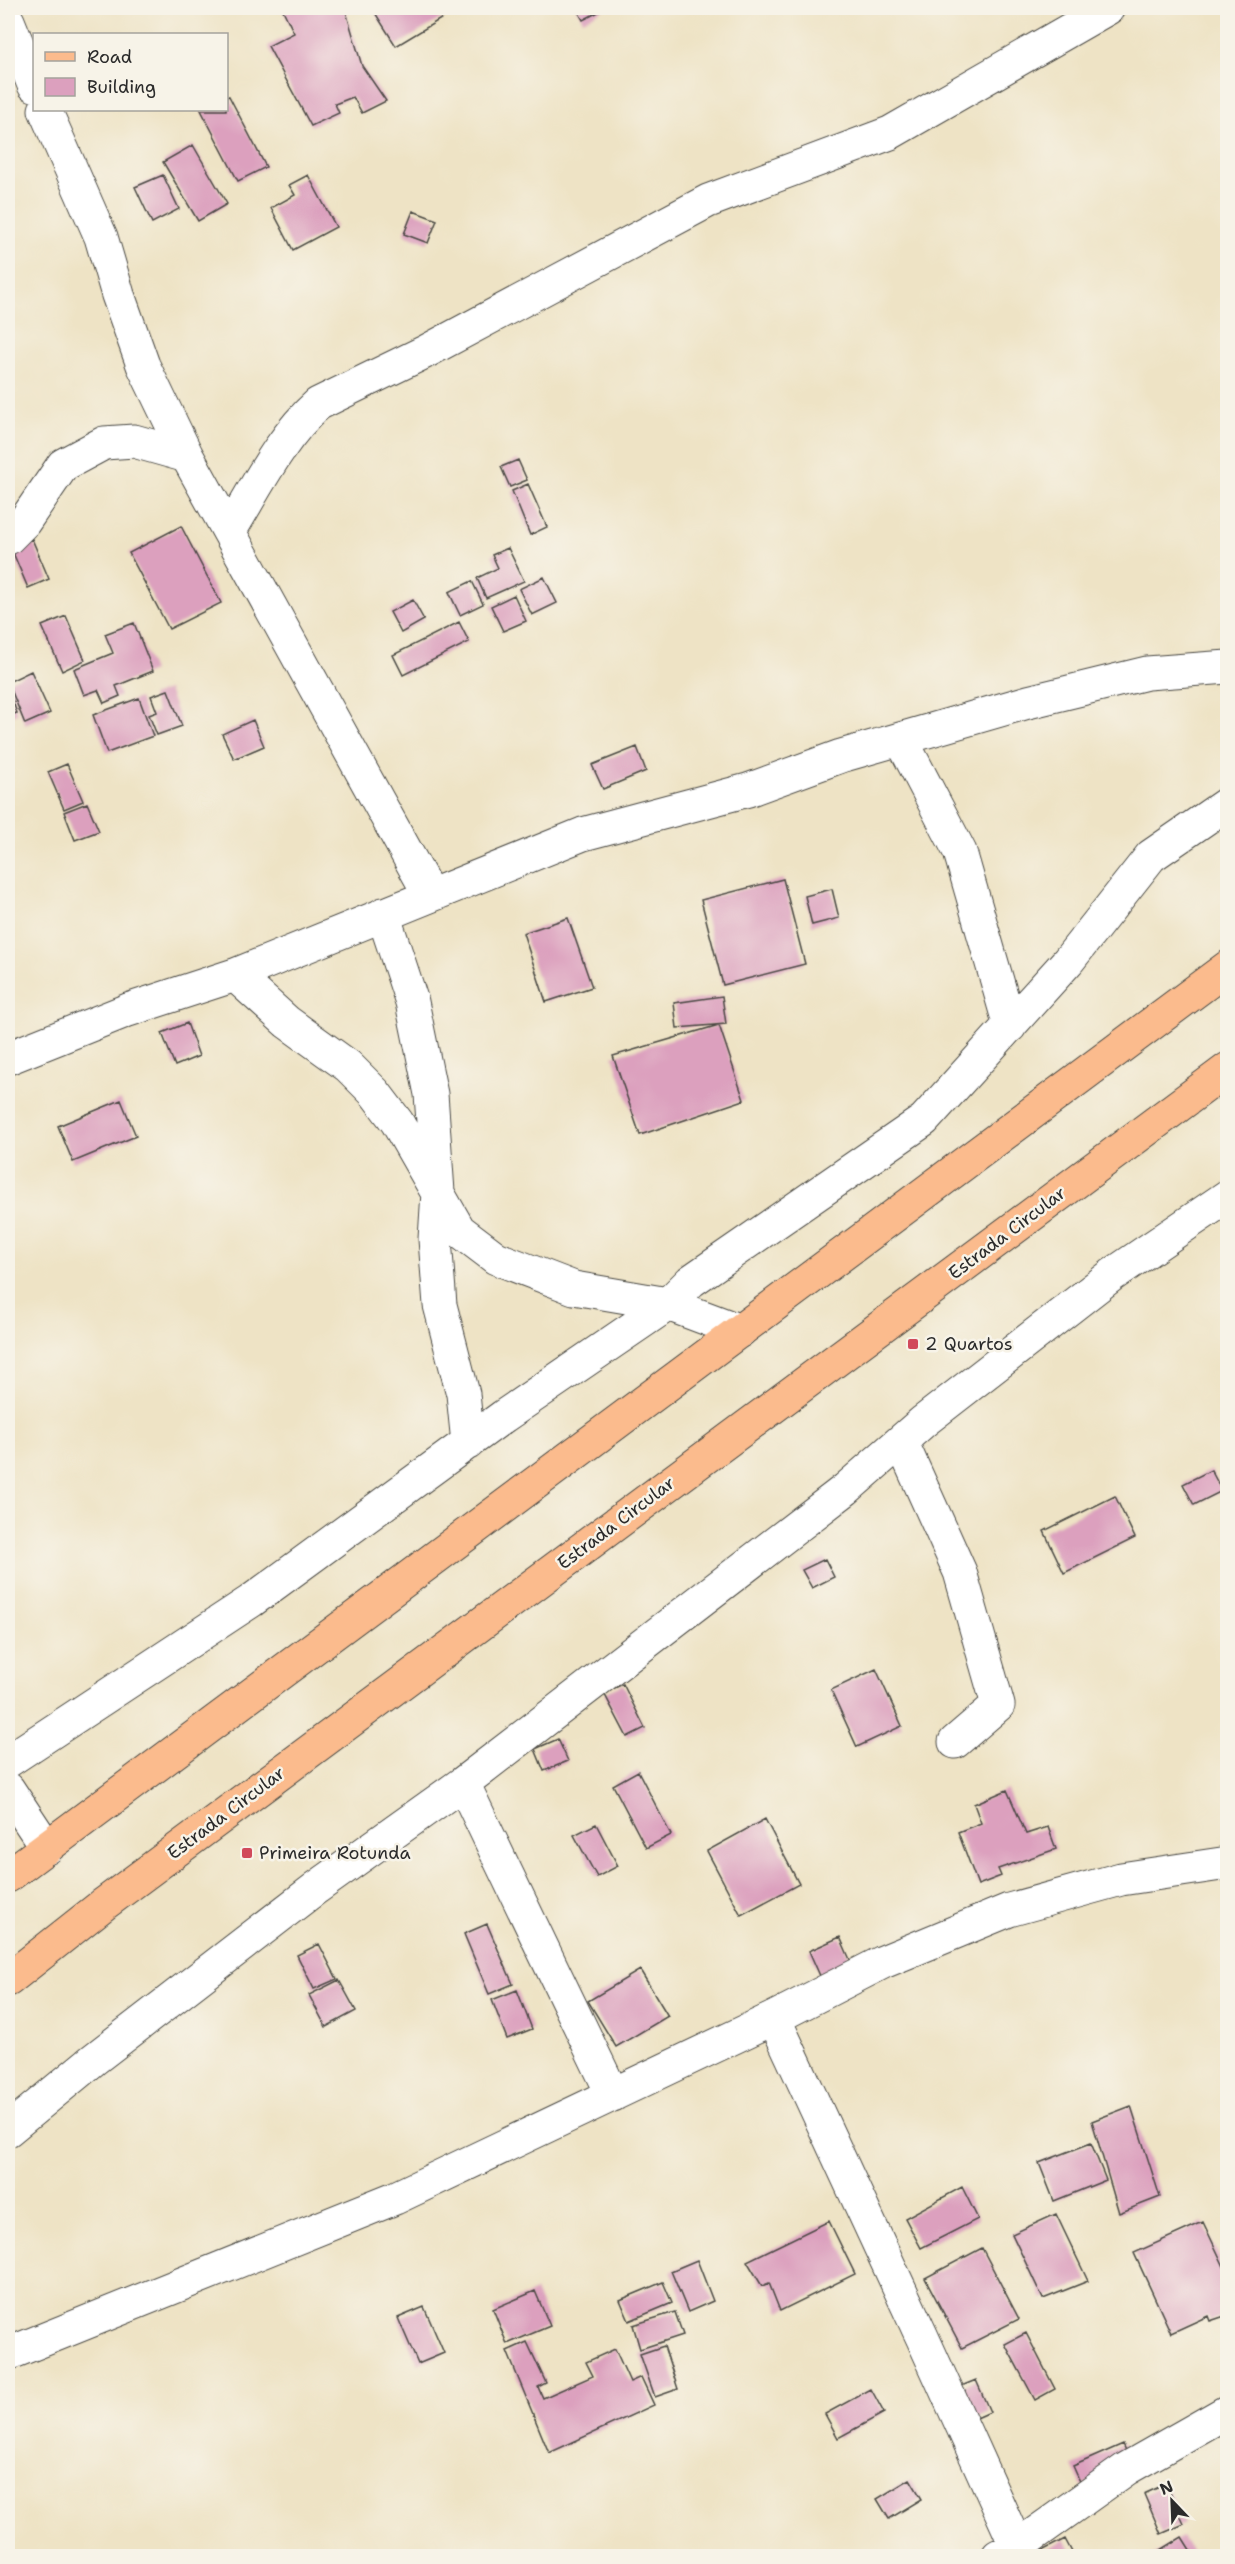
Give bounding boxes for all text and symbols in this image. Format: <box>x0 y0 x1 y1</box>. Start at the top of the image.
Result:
legend <box>33 33 228 111</box>
text: Road <box>87 45 132 69</box>
text: Building <box>87 75 156 99</box>
street label: Estrada Circular <box>943 1181 1071 1285</box>
place label: 2 Quartos <box>925 1332 1013 1356</box>
marker: 2 Quartos <box>906 1337 920 1351</box>
street label: Estrada Circular <box>552 1471 680 1575</box>
street label: Estrada Circular <box>162 1761 290 1865</box>
place label: Primeira Rotunda <box>259 1841 411 1865</box>
marker: Primeira Rotunda <box>240 1846 254 1860</box>
north arrow <box>1142 2471 1202 2531</box>
text: N <box>1156 2476 1176 2500</box>

